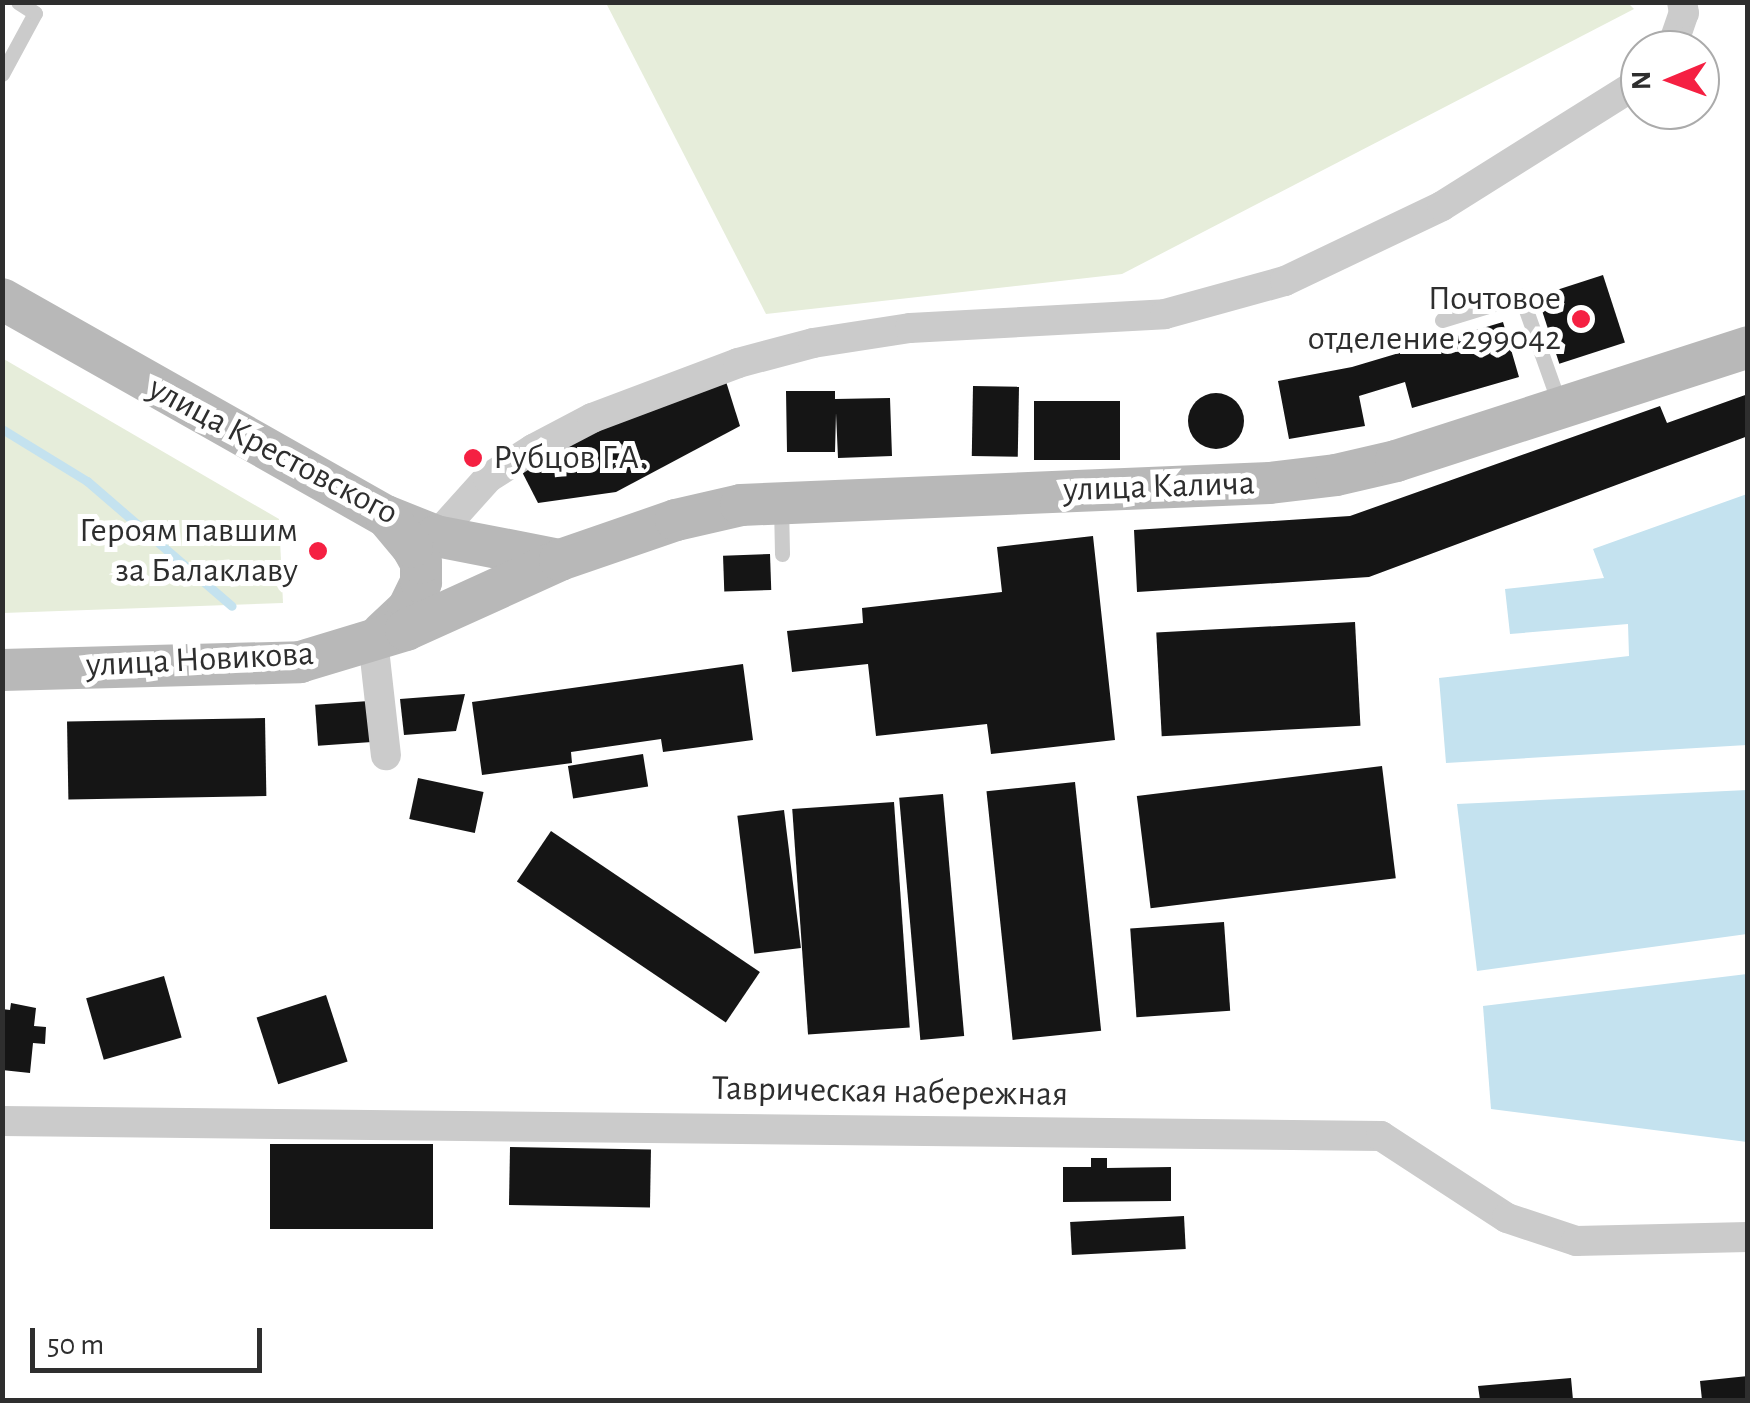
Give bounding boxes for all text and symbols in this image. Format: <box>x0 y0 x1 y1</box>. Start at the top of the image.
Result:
north arrow <box>1620 30 1720 130</box>
text: N <box>1628 71 1656 90</box>
place label: Почтовое отделение 299042 <box>1308 278 1561 360</box>
marker: Почтовое отделение 299042 <box>1570 308 1592 330</box>
street label: улица Крестовского <box>141 368 405 534</box>
place label: Рубцов Г.А. <box>493 437 647 479</box>
marker: Рубцов Г.А. <box>462 447 484 469</box>
street label: улица Калича <box>1062 463 1256 511</box>
place label: Героям павшим за Балаклаву <box>79 510 298 592</box>
marker: Героям павшим за Балаклаву <box>307 540 329 562</box>
street label: улица Новикова <box>85 633 315 687</box>
street label: Таврическая набережная <box>712 1068 1068 1116</box>
scale bar <box>35 1308 268 1370</box>
text: 50 m <box>47 1330 104 1360</box>

